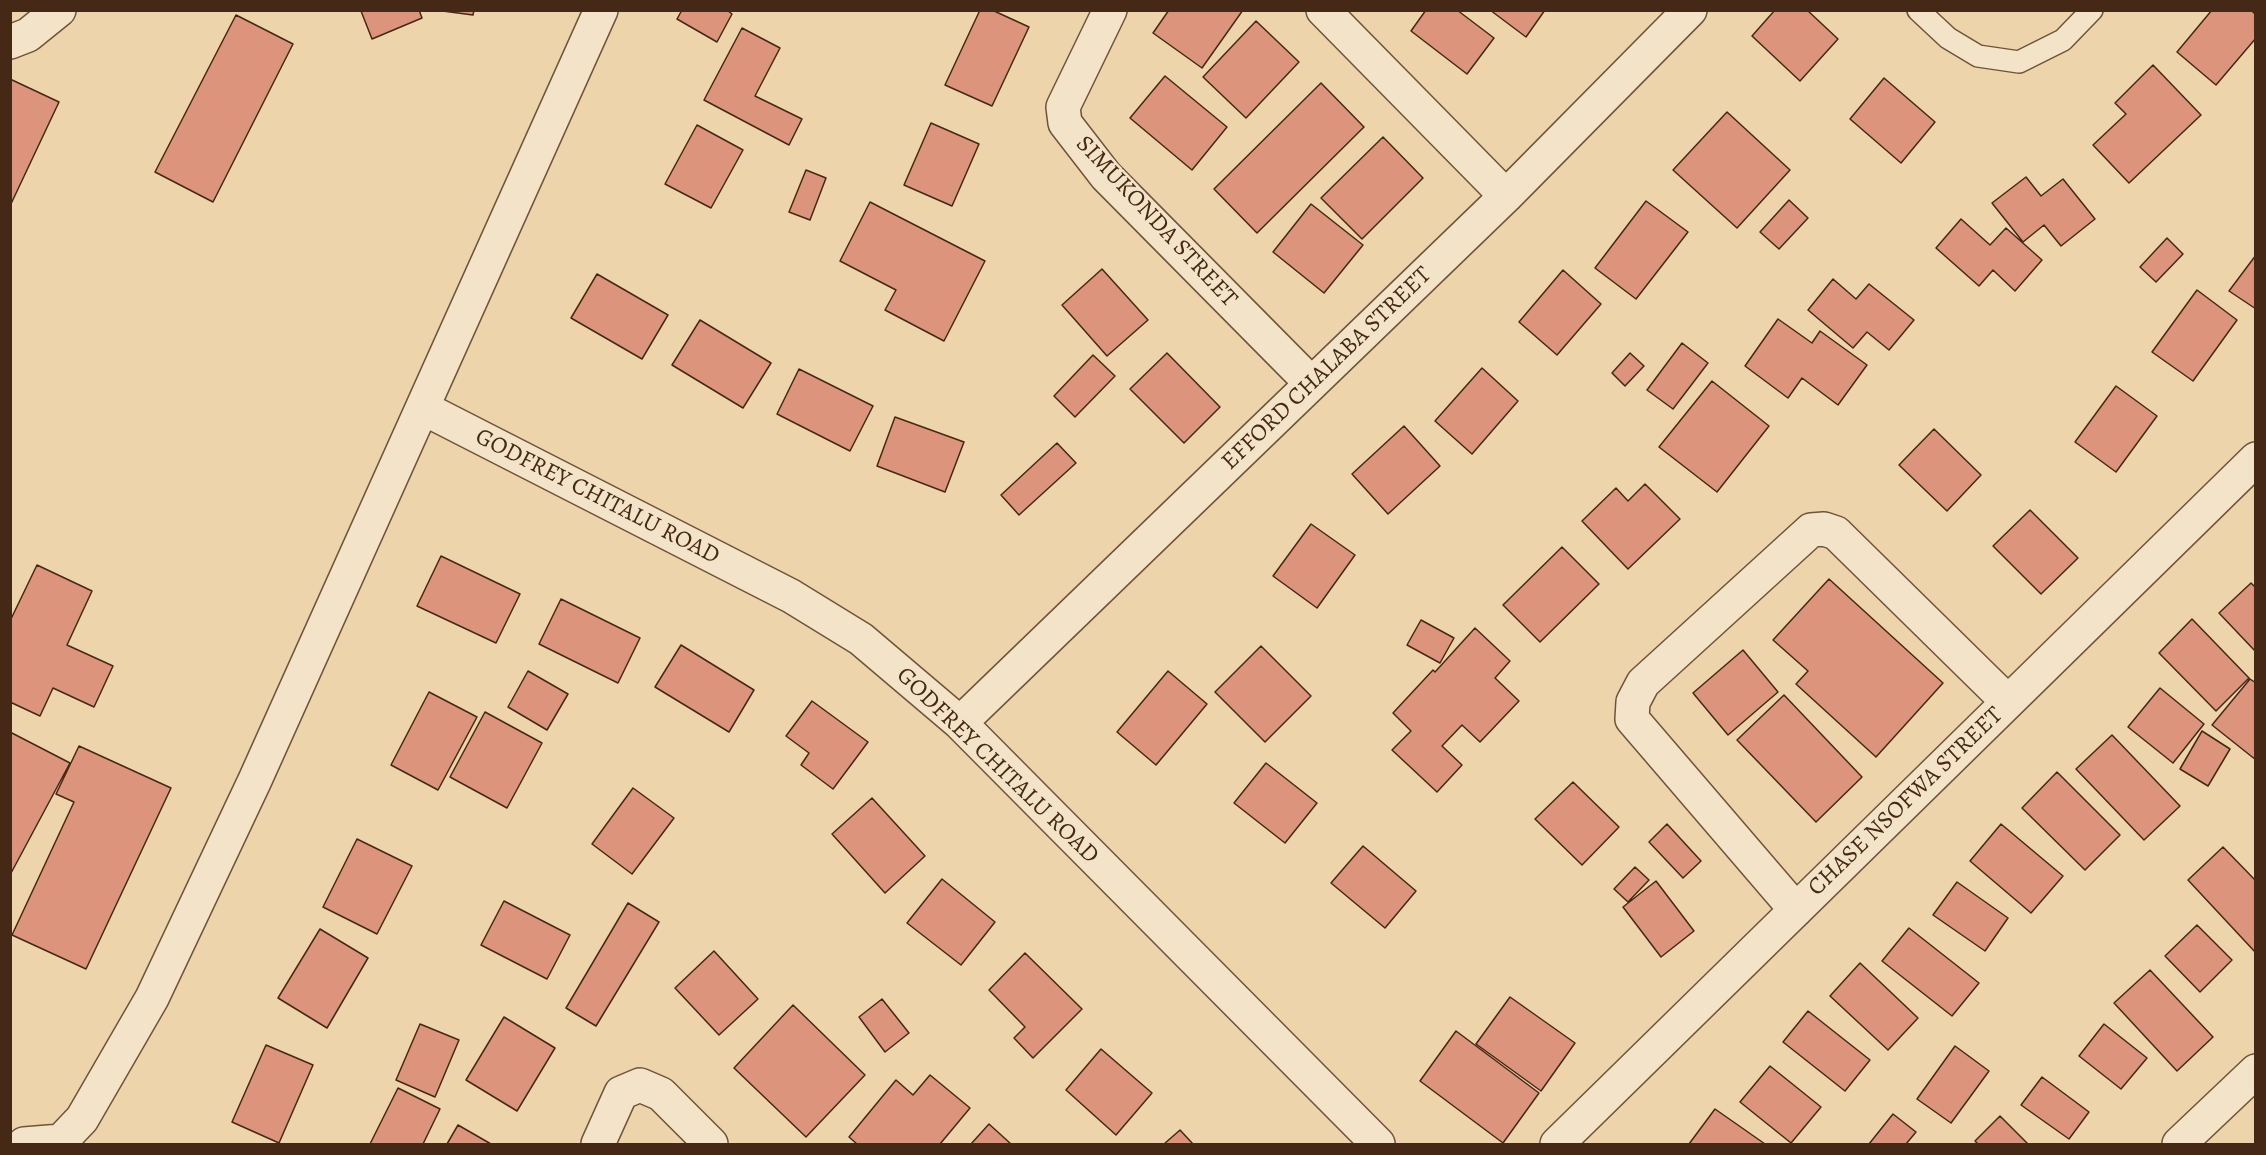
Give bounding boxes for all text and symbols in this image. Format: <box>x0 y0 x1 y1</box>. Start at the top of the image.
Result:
street label: SIMUKONDA STREET <box>1069 130 1243 314</box>
street label: EFFORD CHALABA STREET <box>1216 261 1438 477</box>
street label: GODFREY CHITALU ROAD <box>470 423 724 571</box>
street label: GODFREY CHITALU ROAD <box>890 662 1104 870</box>
street label: CHASE NSOFWA STREET <box>1803 702 2009 902</box>

